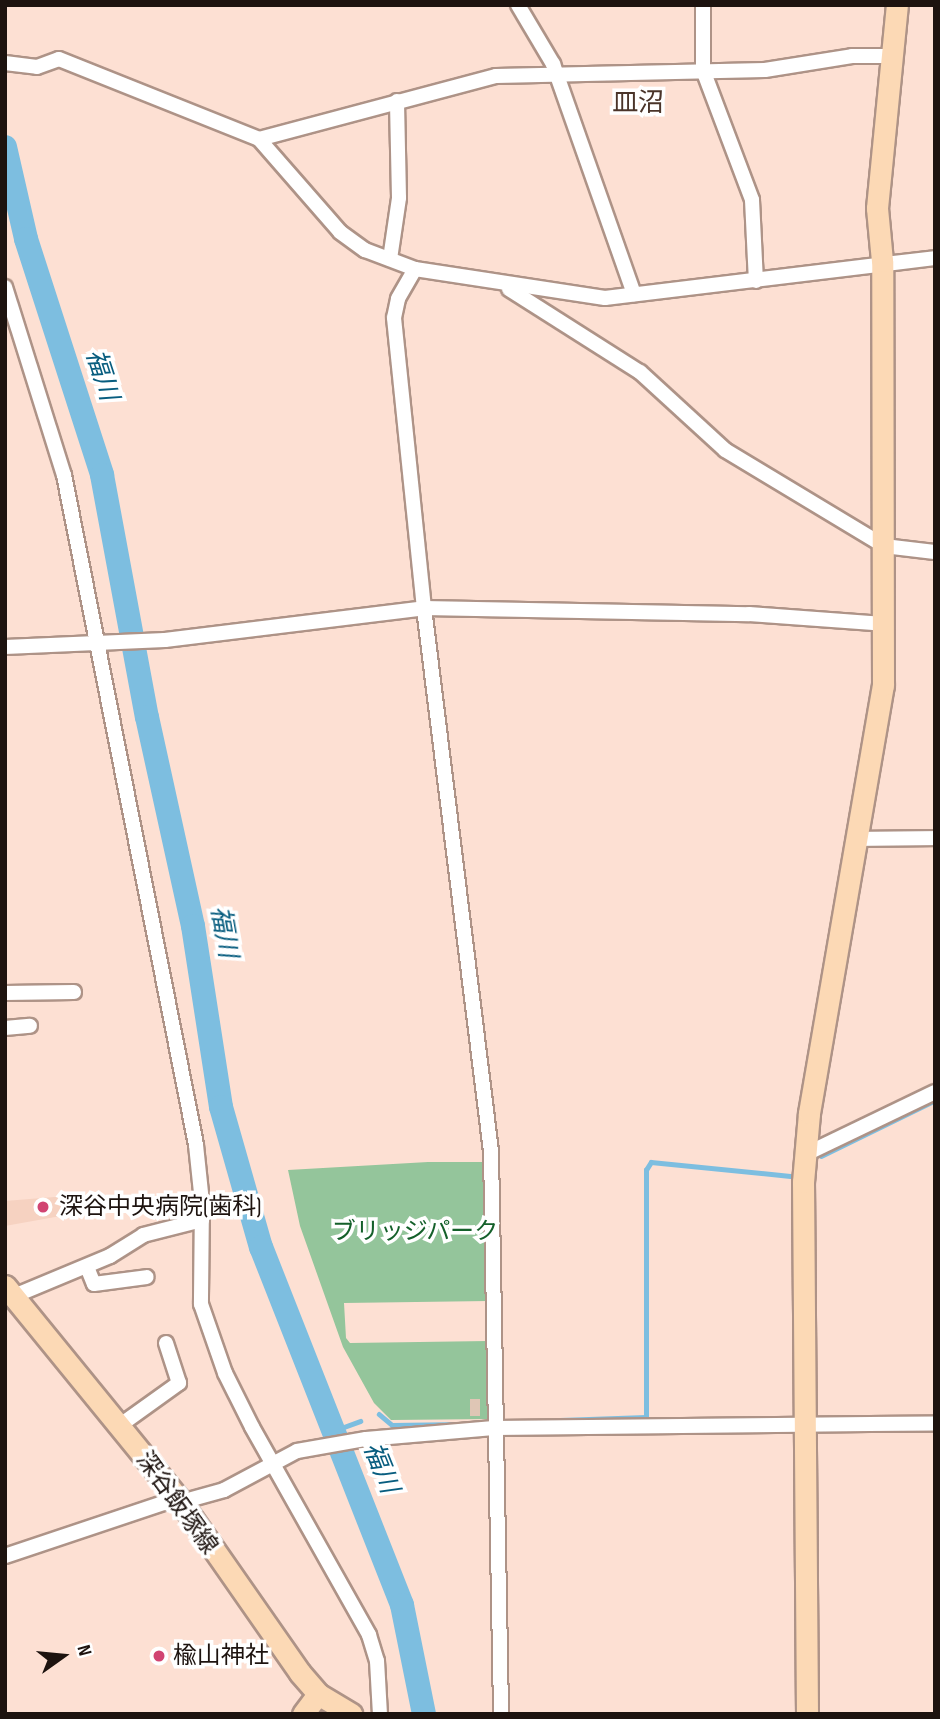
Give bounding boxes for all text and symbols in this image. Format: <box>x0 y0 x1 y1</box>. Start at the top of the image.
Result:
district label: 皿沼 <box>612 88 664 120</box>
water label: 福川 <box>78 345 124 405</box>
water label: 福川 <box>203 904 243 960</box>
place label: 深谷中央病院(歯科) <box>59 1193 261 1221</box>
marker: 深谷中央病院(歯科) <box>33 1197 53 1217</box>
park label: ブリッジパーク <box>331 1218 499 1246</box>
water label: 福川 <box>356 1438 404 1498</box>
street label: 深谷飯塚線 <box>130 1446 224 1560</box>
north arrow <box>28 1621 98 1691</box>
place label: 楡山神社 <box>173 1642 269 1670</box>
text: N <box>71 1643 96 1658</box>
marker: 楡山神社 <box>151 1648 167 1664</box>

